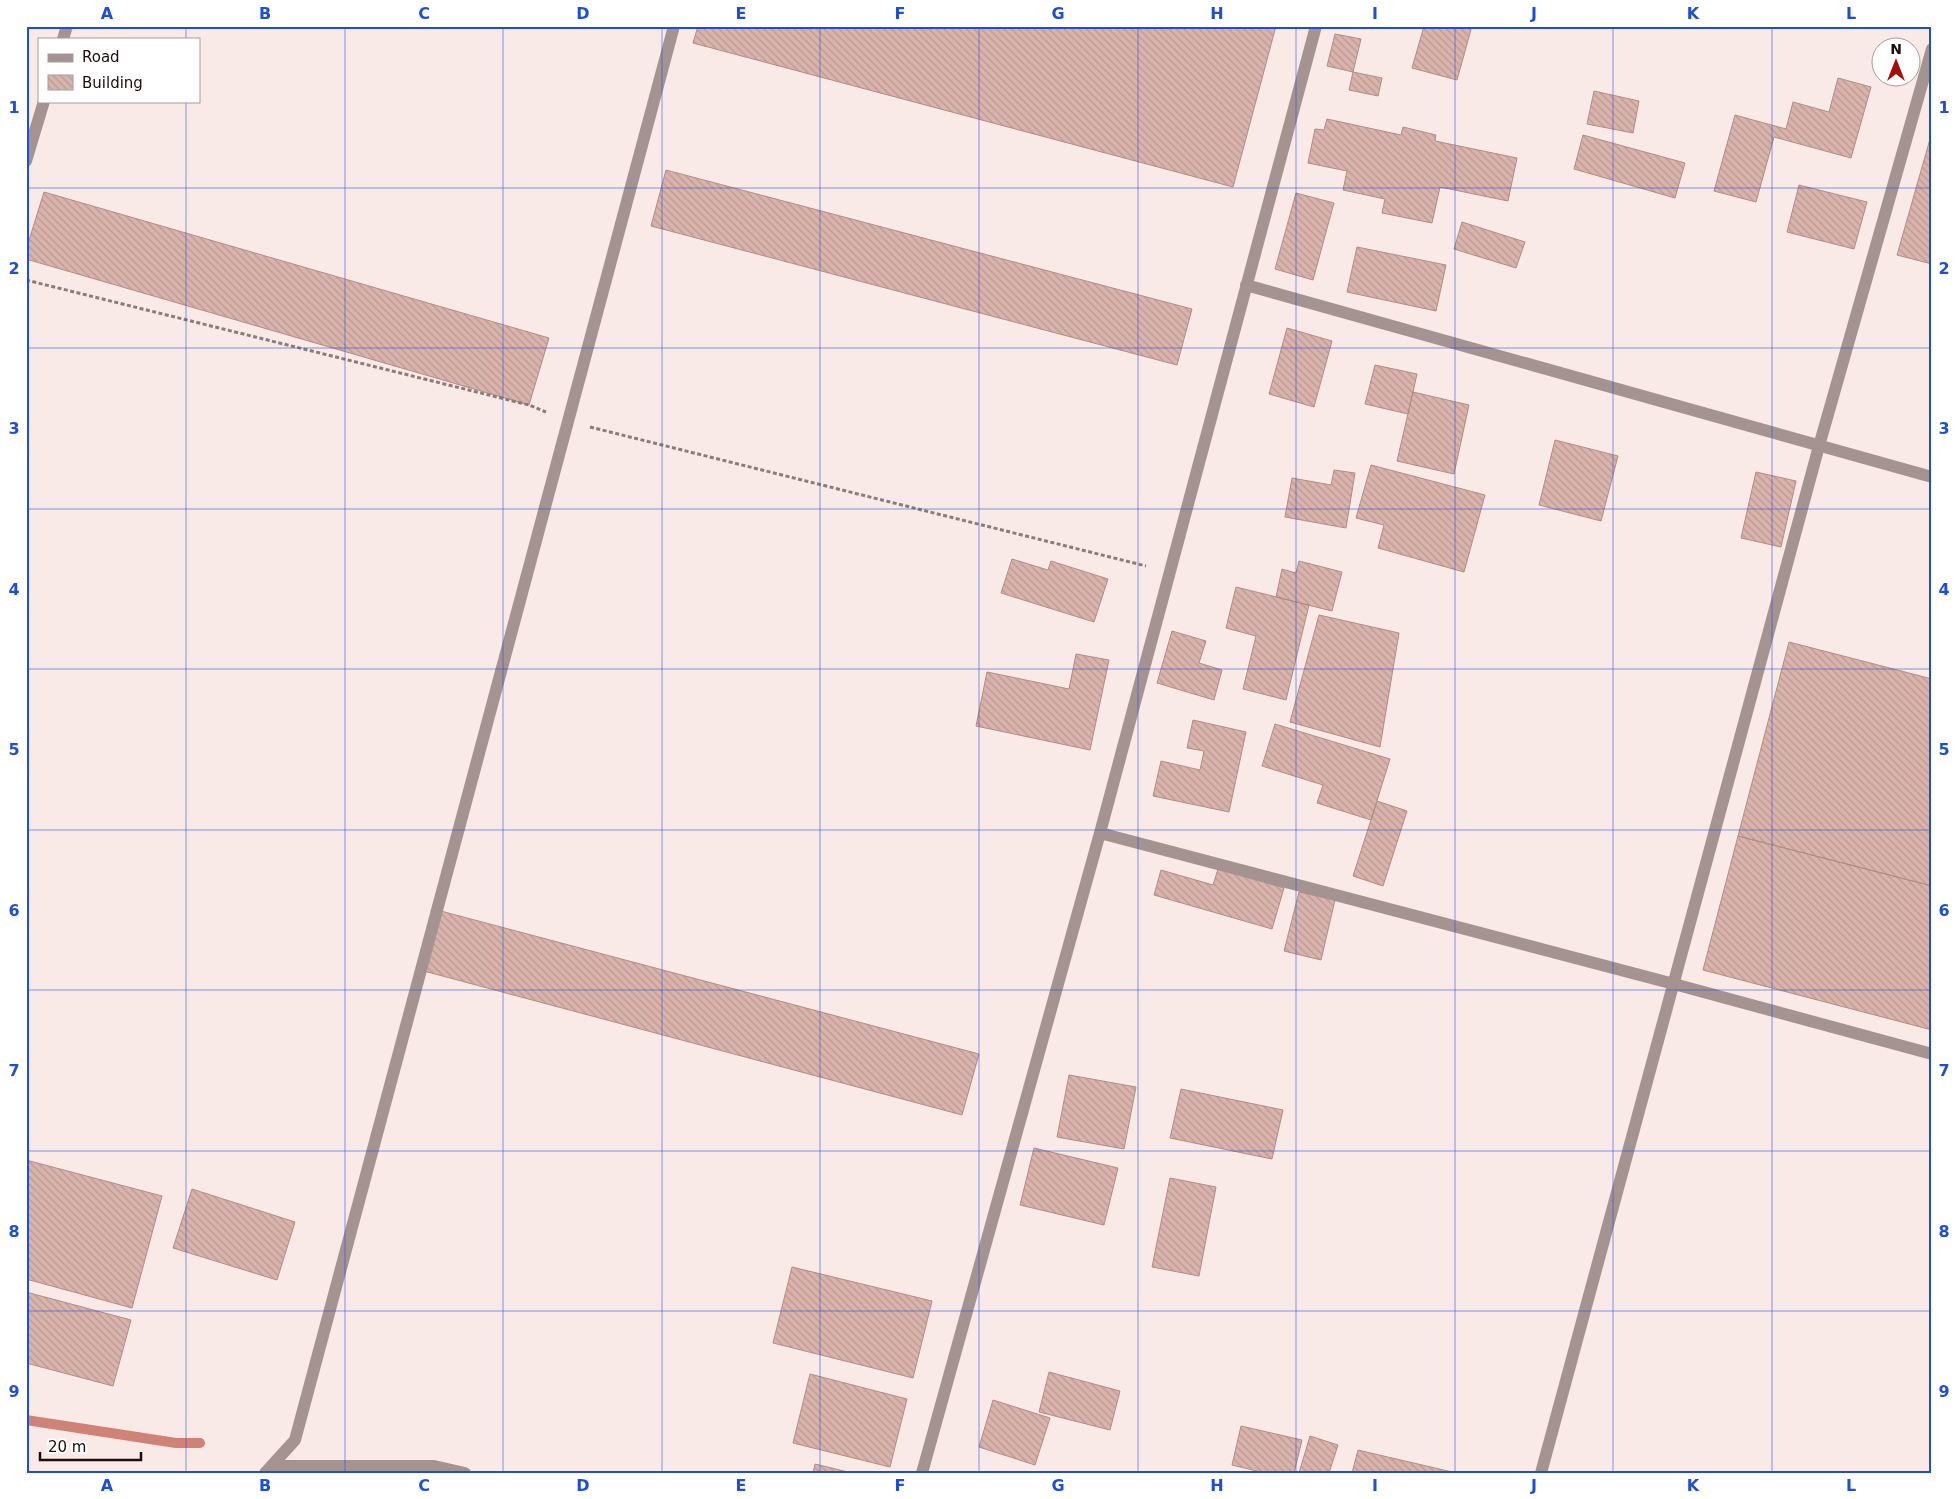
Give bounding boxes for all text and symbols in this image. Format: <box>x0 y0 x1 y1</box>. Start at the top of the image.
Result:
text: A <box>101 4 114 23</box>
text: B <box>259 4 271 23</box>
text: C <box>418 4 430 23</box>
text: D <box>576 4 590 23</box>
text: E <box>736 4 746 23</box>
text: F <box>895 4 905 23</box>
text: G <box>1051 4 1065 23</box>
text: H <box>1210 4 1224 23</box>
text: I <box>1372 4 1378 23</box>
text: J <box>1530 4 1537 23</box>
text: K <box>1687 4 1700 23</box>
text: L <box>1846 4 1856 23</box>
legend <box>38 38 200 102</box>
north arrow <box>1870 38 1920 88</box>
text: N <box>1890 41 1902 57</box>
text: Road <box>82 48 120 66</box>
text: Building <box>82 74 143 92</box>
text: 1 <box>8 98 20 117</box>
text: 1 <box>1938 98 1950 117</box>
text: 2 <box>8 259 20 278</box>
text: 2 <box>1938 259 1950 278</box>
text: 3 <box>8 419 20 438</box>
text: 3 <box>1938 419 1950 438</box>
text: 4 <box>8 580 20 599</box>
text: 4 <box>1938 580 1950 599</box>
text: 5 <box>8 740 20 759</box>
text: 5 <box>1938 740 1950 759</box>
text: 6 <box>8 901 20 920</box>
text: 6 <box>1938 901 1950 920</box>
text: 7 <box>8 1061 20 1080</box>
text: 7 <box>1938 1061 1950 1080</box>
text: 8 <box>8 1222 20 1241</box>
text: 8 <box>1938 1222 1950 1241</box>
text: 9 <box>8 1382 20 1401</box>
text: 9 <box>1938 1382 1950 1401</box>
scale bar <box>40 1429 141 1461</box>
text: 20 m <box>48 1438 86 1456</box>
text: A <box>101 1476 114 1495</box>
text: B <box>259 1476 271 1495</box>
text: C <box>418 1476 430 1495</box>
text: D <box>576 1476 590 1495</box>
text: E <box>736 1476 746 1495</box>
text: F <box>895 1476 905 1495</box>
text: G <box>1051 1476 1065 1495</box>
text: H <box>1210 1476 1224 1495</box>
text: I <box>1372 1476 1378 1495</box>
text: J <box>1530 1476 1537 1495</box>
text: K <box>1687 1476 1700 1495</box>
text: L <box>1846 1476 1856 1495</box>

